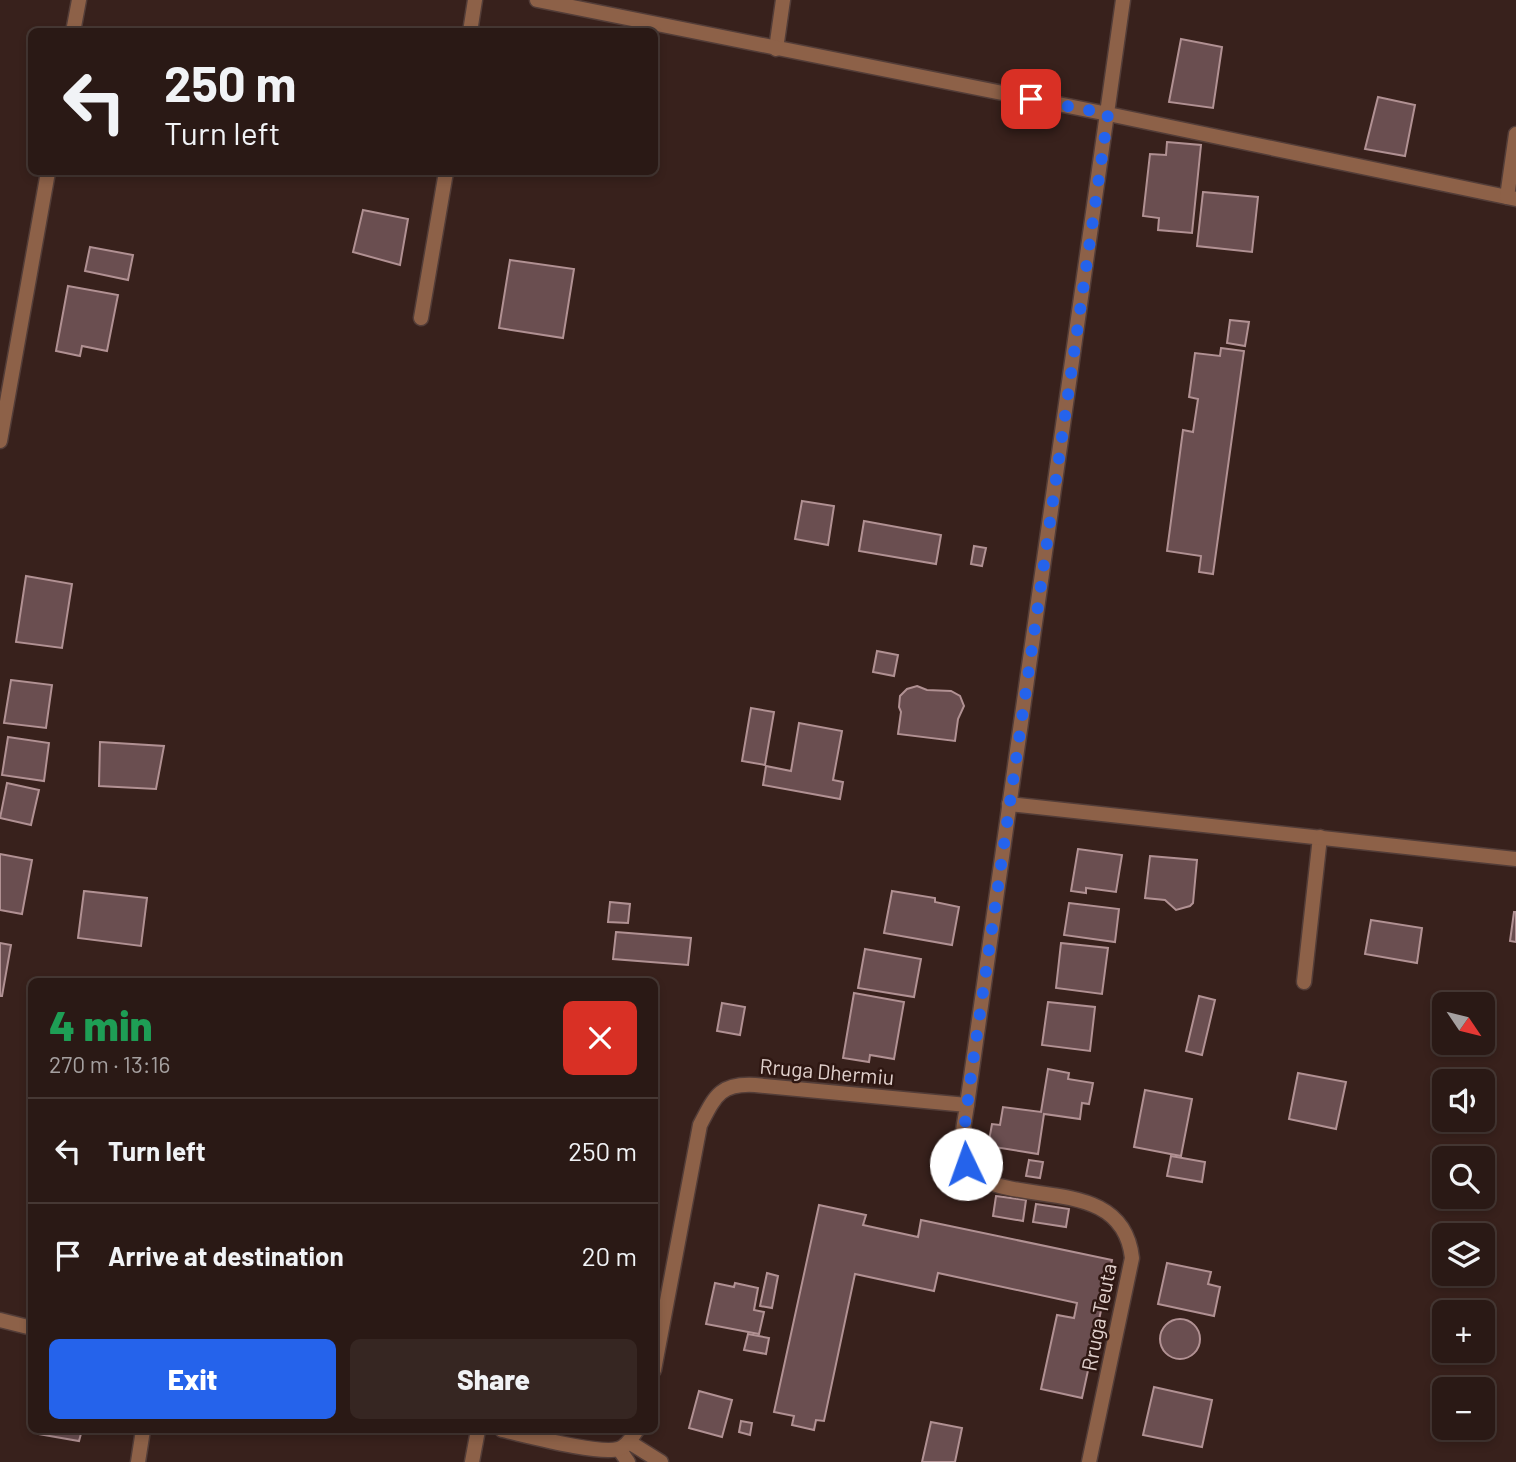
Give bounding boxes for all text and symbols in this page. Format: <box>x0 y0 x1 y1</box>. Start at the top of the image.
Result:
text: 250 m <box>164 53 297 112</box>
icon: left <box>49 56 140 147</box>
pin <box>1001 69 1061 129</box>
icon: arrive <box>1012 80 1050 118</box>
text: Turn left <box>164 113 281 151</box>
north arrow <box>1432 992 1494 1055</box>
map controls <box>1432 992 1495 1440</box>
text: 4 min <box>49 999 153 1049</box>
button: close <box>563 1001 637 1075</box>
text: 270 m · 13:16 <box>49 1050 170 1078</box>
street label: Rruga Dhermiu <box>759 1053 895 1089</box>
button: sound <box>1432 1069 1495 1132</box>
position arrow <box>929 1127 1003 1201</box>
icon: left <box>49 1132 87 1170</box>
text: Turn left <box>108 1135 206 1166</box>
text: 250 m <box>568 1135 637 1166</box>
button: search <box>1432 1146 1495 1209</box>
button: layers <box>1432 1223 1495 1286</box>
icon: arrive <box>49 1237 87 1275</box>
text: Arrive at destination <box>108 1240 344 1271</box>
text: 20 m <box>582 1240 637 1271</box>
street label: Rruga Teuta <box>1075 1261 1121 1373</box>
button: + <box>1432 1300 1495 1363</box>
button: Exit <box>49 1339 336 1419</box>
button: Share <box>350 1339 637 1419</box>
button: − <box>1432 1377 1495 1440</box>

